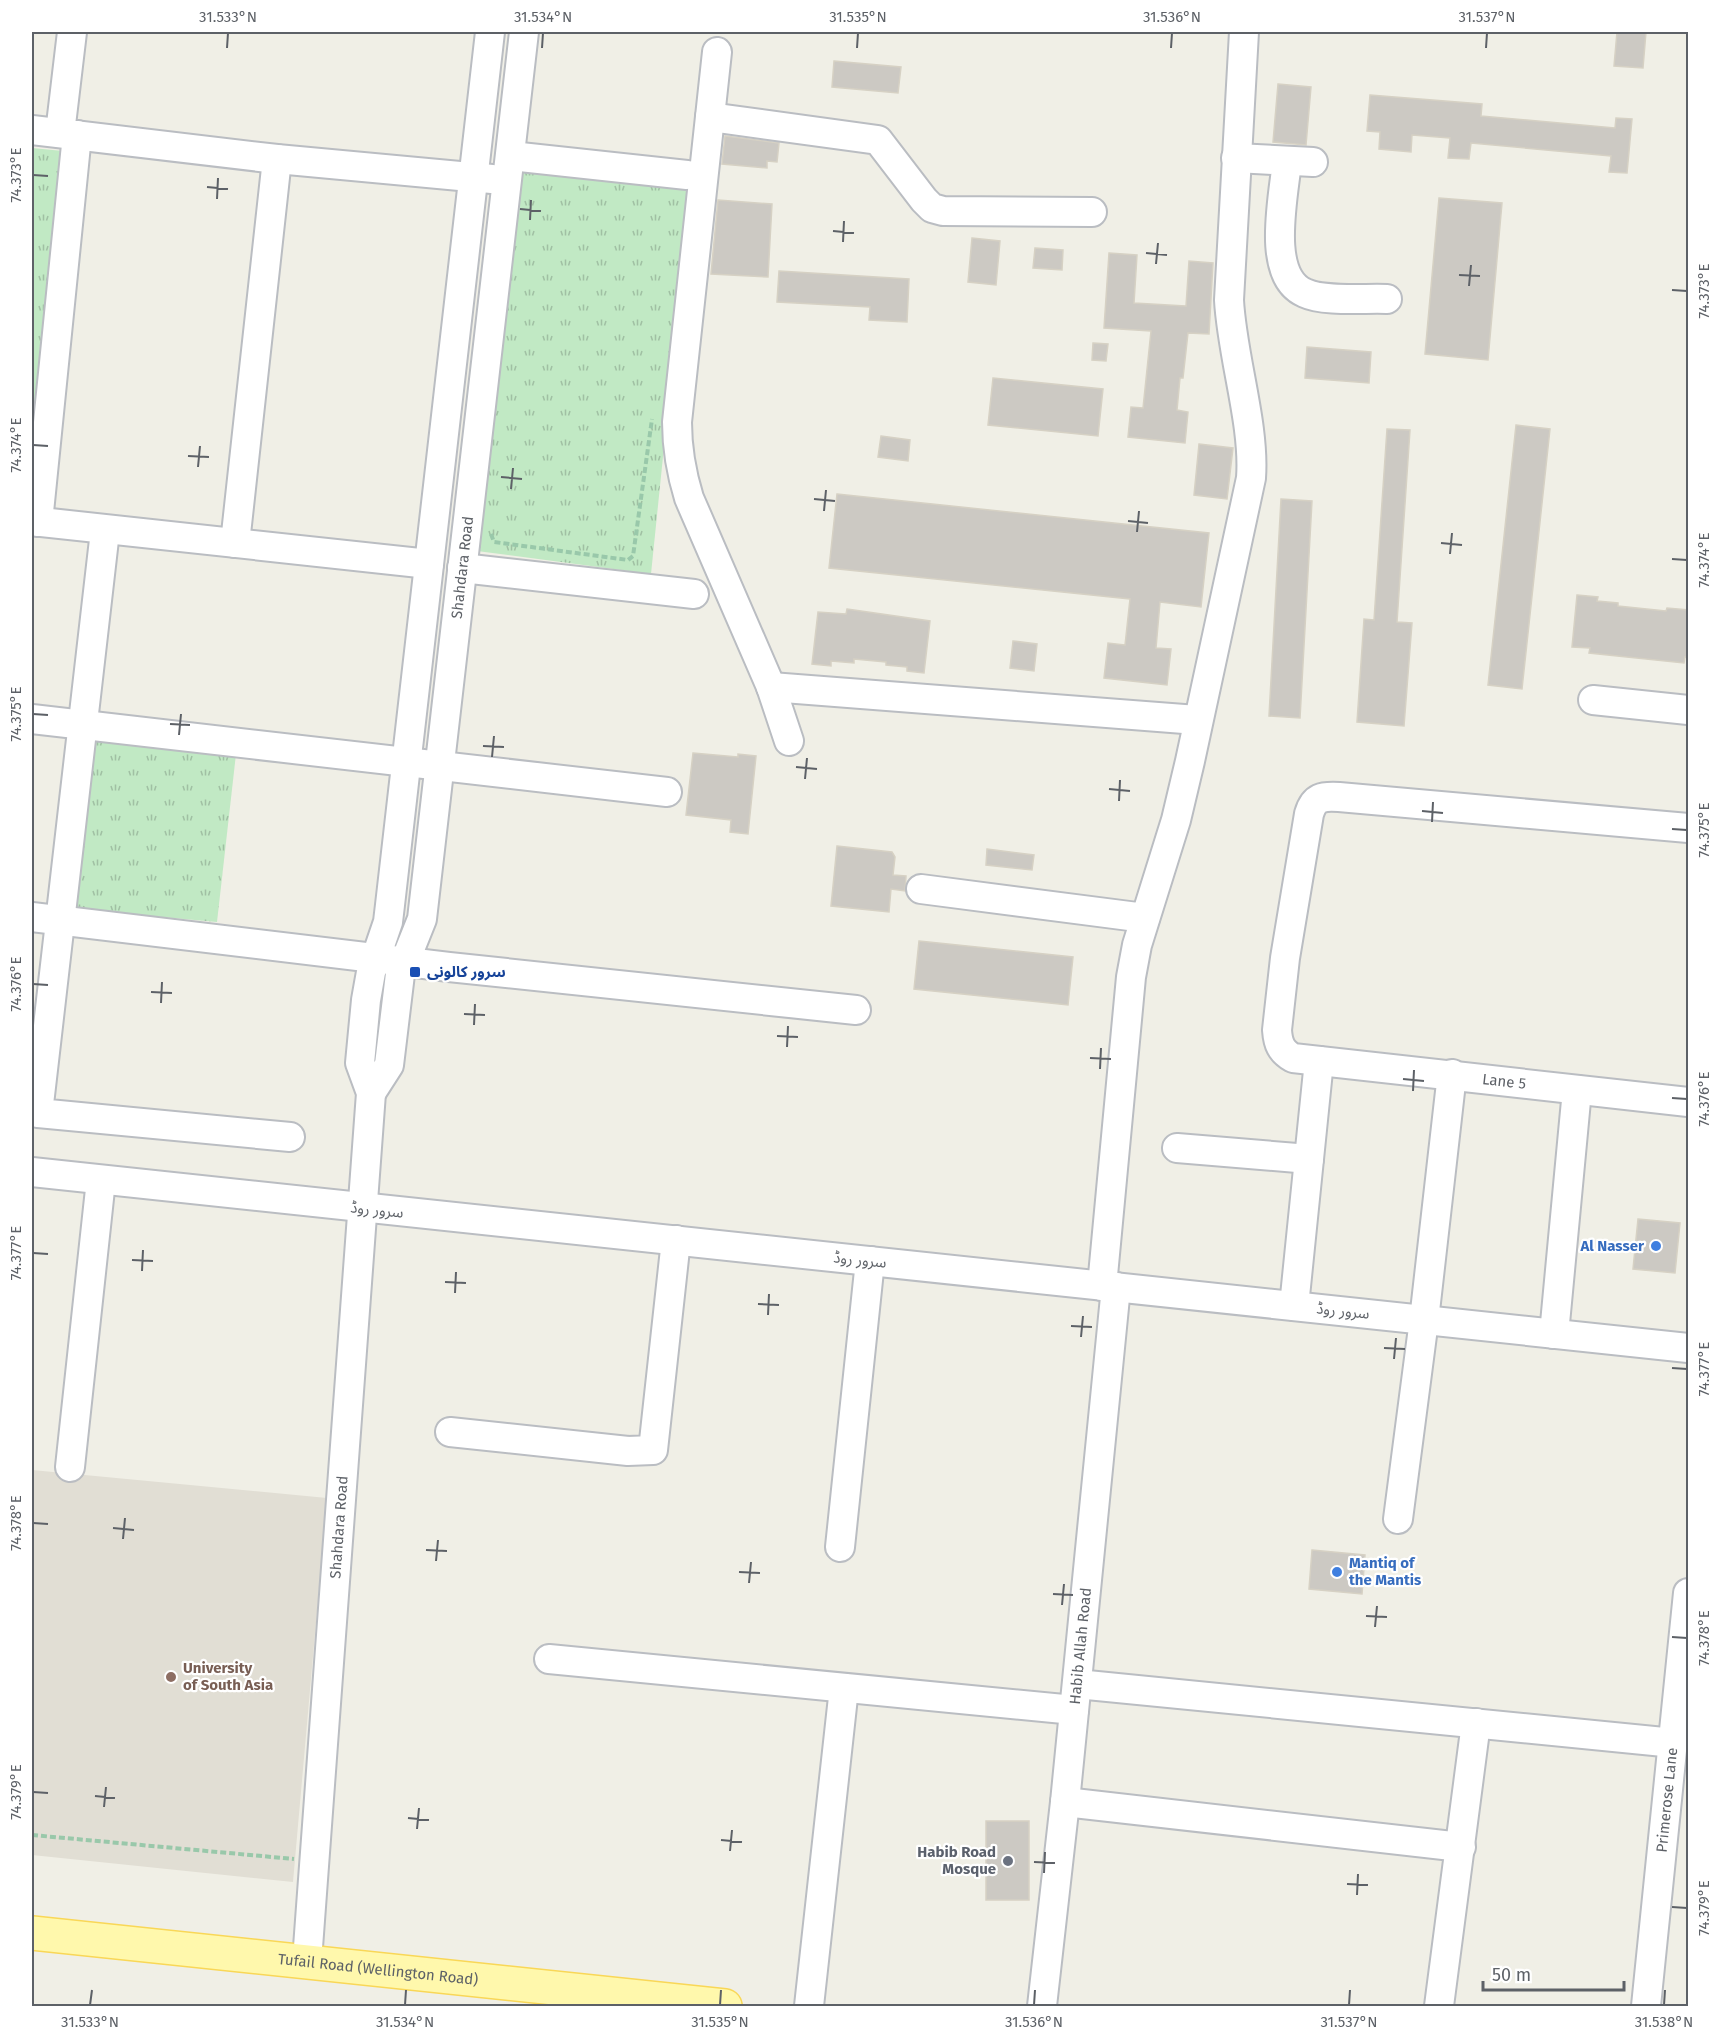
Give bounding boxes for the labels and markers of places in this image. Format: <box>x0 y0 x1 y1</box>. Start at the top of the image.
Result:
place label: سرور کالونی <box>427 963 506 981</box>
marker: سرور کالونی <box>408 965 422 979</box>
place label: Al Nasser <box>1579 1237 1645 1255</box>
marker: Al Nasser <box>1649 1239 1663 1253</box>
place label: Mantiq of the Mantis <box>1349 1554 1421 1589</box>
marker: Mantiq of the Mantis <box>1330 1565 1344 1579</box>
place label: University of South Asia <box>183 1659 273 1694</box>
marker: University of South Asia <box>164 1670 178 1684</box>
place label: Habib Road Mosque <box>917 1843 996 1878</box>
marker: Habib Road Mosque <box>1001 1854 1015 1868</box>

